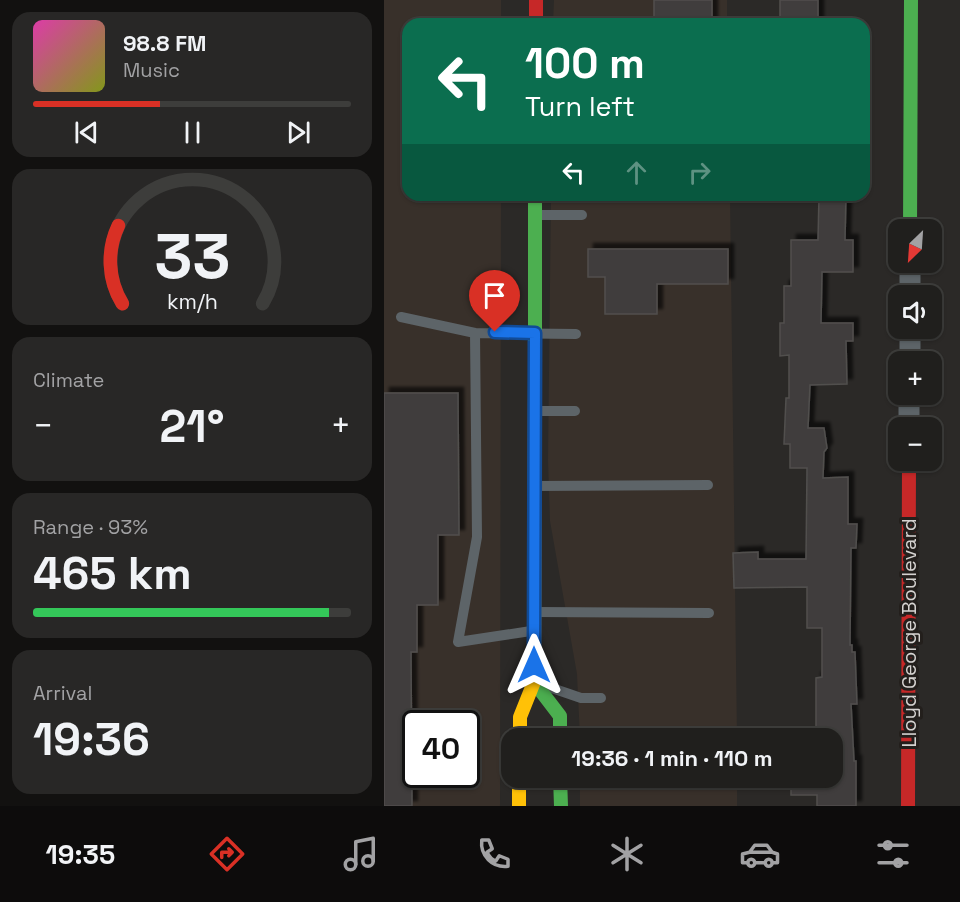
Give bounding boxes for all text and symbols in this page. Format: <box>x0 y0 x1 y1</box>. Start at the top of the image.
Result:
text: 98.8 FM <box>123 29 206 57</box>
text: 100 m <box>525 37 645 90</box>
icon: left <box>426 42 504 120</box>
text: Music <box>123 57 180 83</box>
text: Turn left <box>525 89 635 124</box>
icon: previous <box>70 116 103 149</box>
icon: pause <box>176 116 209 149</box>
icon: next <box>282 116 315 149</box>
icon: left <box>557 156 590 189</box>
icon: ahead <box>620 156 653 189</box>
icon: right <box>683 156 716 189</box>
text: 33 <box>154 217 230 296</box>
north arrow <box>888 219 942 273</box>
map controls <box>888 219 942 471</box>
pin <box>469 270 520 332</box>
icon: arrive <box>478 279 511 312</box>
button: sound <box>888 285 942 339</box>
text: km/h <box>166 288 218 315</box>
button: + <box>888 351 942 405</box>
text: Climate <box>33 367 104 393</box>
text: 21° <box>160 398 224 455</box>
text: − <box>33 405 53 447</box>
text: + <box>331 405 351 447</box>
button: − <box>888 417 942 471</box>
text: Range · 93% <box>33 514 148 540</box>
street label: Lloyd George Boulevard <box>896 518 922 748</box>
text: 465 km <box>33 545 192 602</box>
position arrow <box>502 633 566 697</box>
text: Arrival <box>33 680 92 706</box>
speed limit sign: 40 <box>402 710 480 788</box>
text: 19:36 <box>33 711 150 768</box>
text: 19:36 · 1 min · 110 m <box>571 744 773 772</box>
icon: directions <box>206 833 248 875</box>
icon: music <box>340 833 382 875</box>
icon: phone <box>473 833 515 875</box>
icon: climate <box>606 833 648 875</box>
icon: car <box>739 833 781 875</box>
icon: filters <box>872 833 914 875</box>
text: 19:35 <box>46 837 115 872</box>

